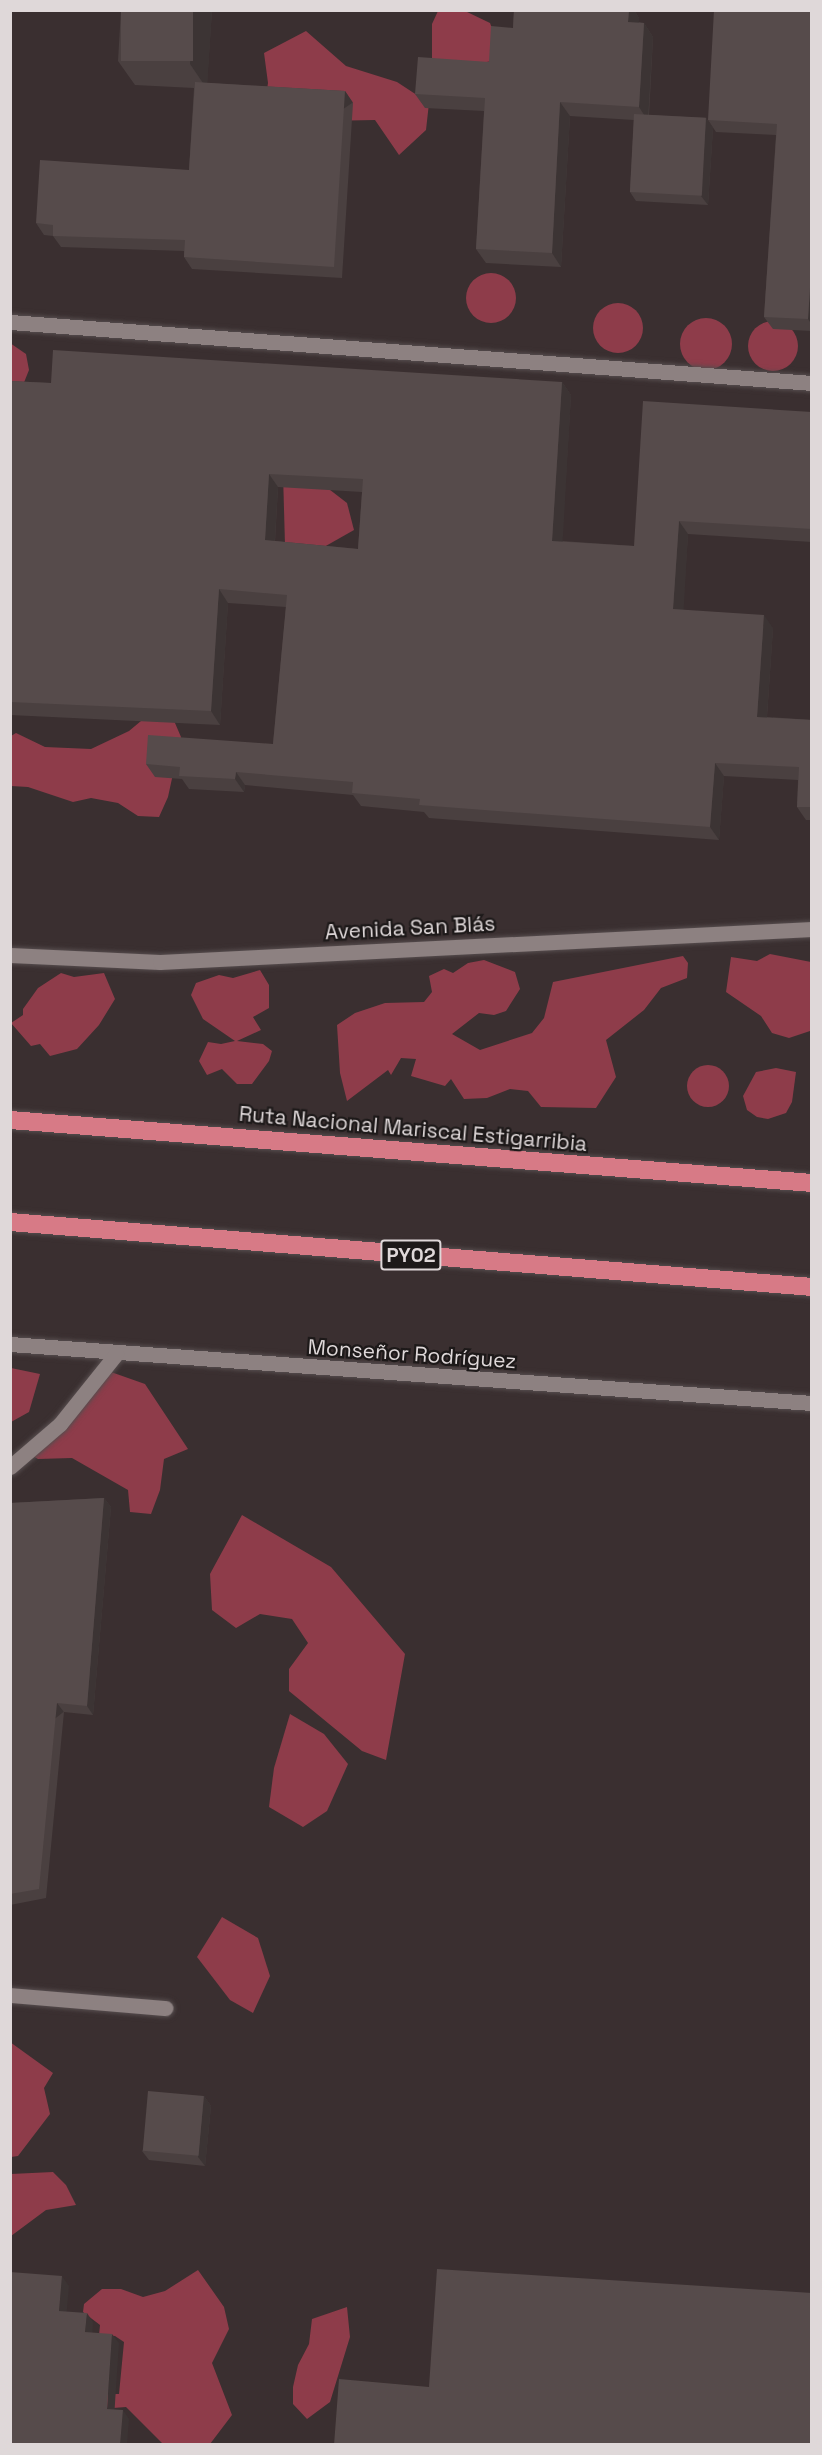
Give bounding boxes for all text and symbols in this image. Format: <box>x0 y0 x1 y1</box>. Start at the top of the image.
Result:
street label: Avenida San Blás <box>324 911 496 945</box>
street label: Ruta Nacional Mariscal Estigarribia <box>238 1101 588 1157</box>
road number: PY02 <box>380 1238 442 1272</box>
street label: Monseñor Rodríguez <box>307 1334 517 1374</box>

